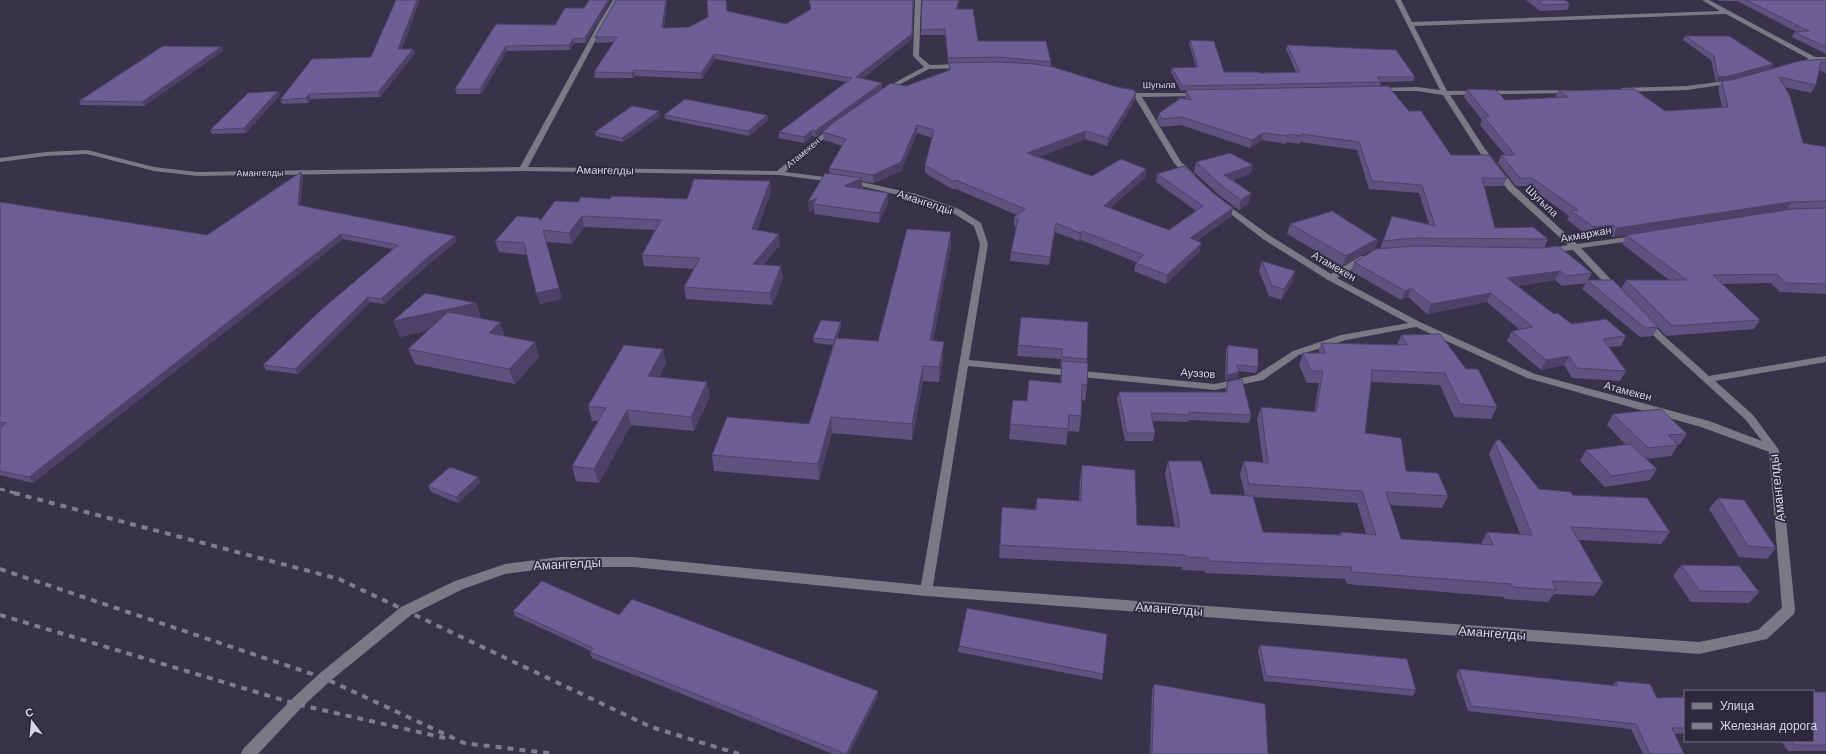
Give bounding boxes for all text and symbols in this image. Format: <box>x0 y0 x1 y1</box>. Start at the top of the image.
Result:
street label: Шугыла <box>1143 80 1175 90</box>
street label: Атамекен <box>784 136 822 170</box>
street label: Амангелды <box>576 164 634 177</box>
street label: Амангелды <box>236 168 284 178</box>
street label: Шугыла <box>1523 183 1561 220</box>
street label: Амангелды <box>896 187 954 217</box>
street label: Акмаржан <box>1560 224 1612 244</box>
street label: Атамекен <box>1310 249 1358 283</box>
street label: Ауэзов <box>1180 366 1216 380</box>
street label: Атамекен <box>1603 379 1653 403</box>
street label: Амангелды <box>1766 454 1788 522</box>
street label: Амангелды <box>533 555 601 573</box>
street label: Амангелды <box>1135 599 1203 619</box>
street label: Амангелды <box>1458 623 1526 643</box>
legend <box>1684 690 1814 742</box>
text: Улица <box>1720 699 1754 713</box>
north arrow <box>12 702 52 742</box>
text: С <box>24 706 35 719</box>
text: Железная дорога <box>1720 719 1817 733</box>

